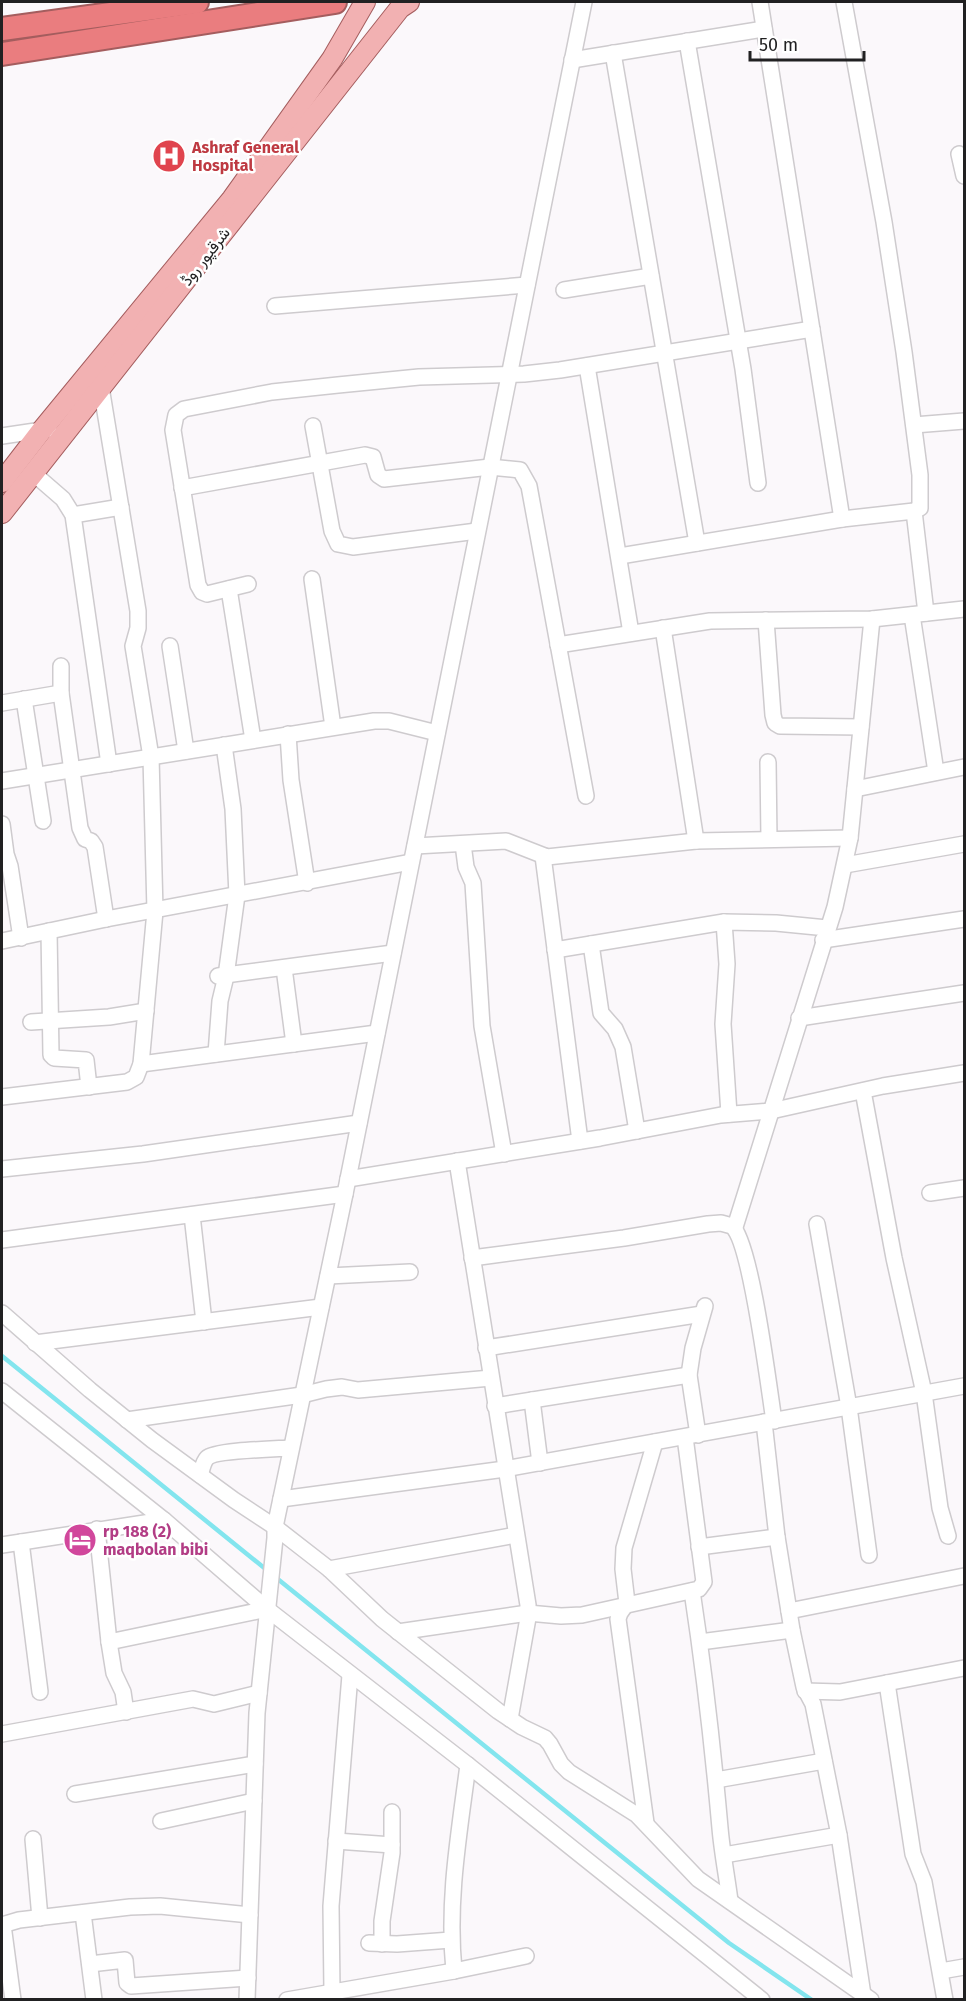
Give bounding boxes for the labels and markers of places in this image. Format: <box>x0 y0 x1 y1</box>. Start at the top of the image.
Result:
hospital icon: Ashraf General Hospital <box>151 138 187 174</box>
place label: Ashraf General Hospital <box>191 138 299 175</box>
hotel icon: rp 188 (2) maqbolan bibi <box>62 1522 98 1558</box>
place label: rp 188 (2) maqbolan bibi <box>103 1522 208 1559</box>

